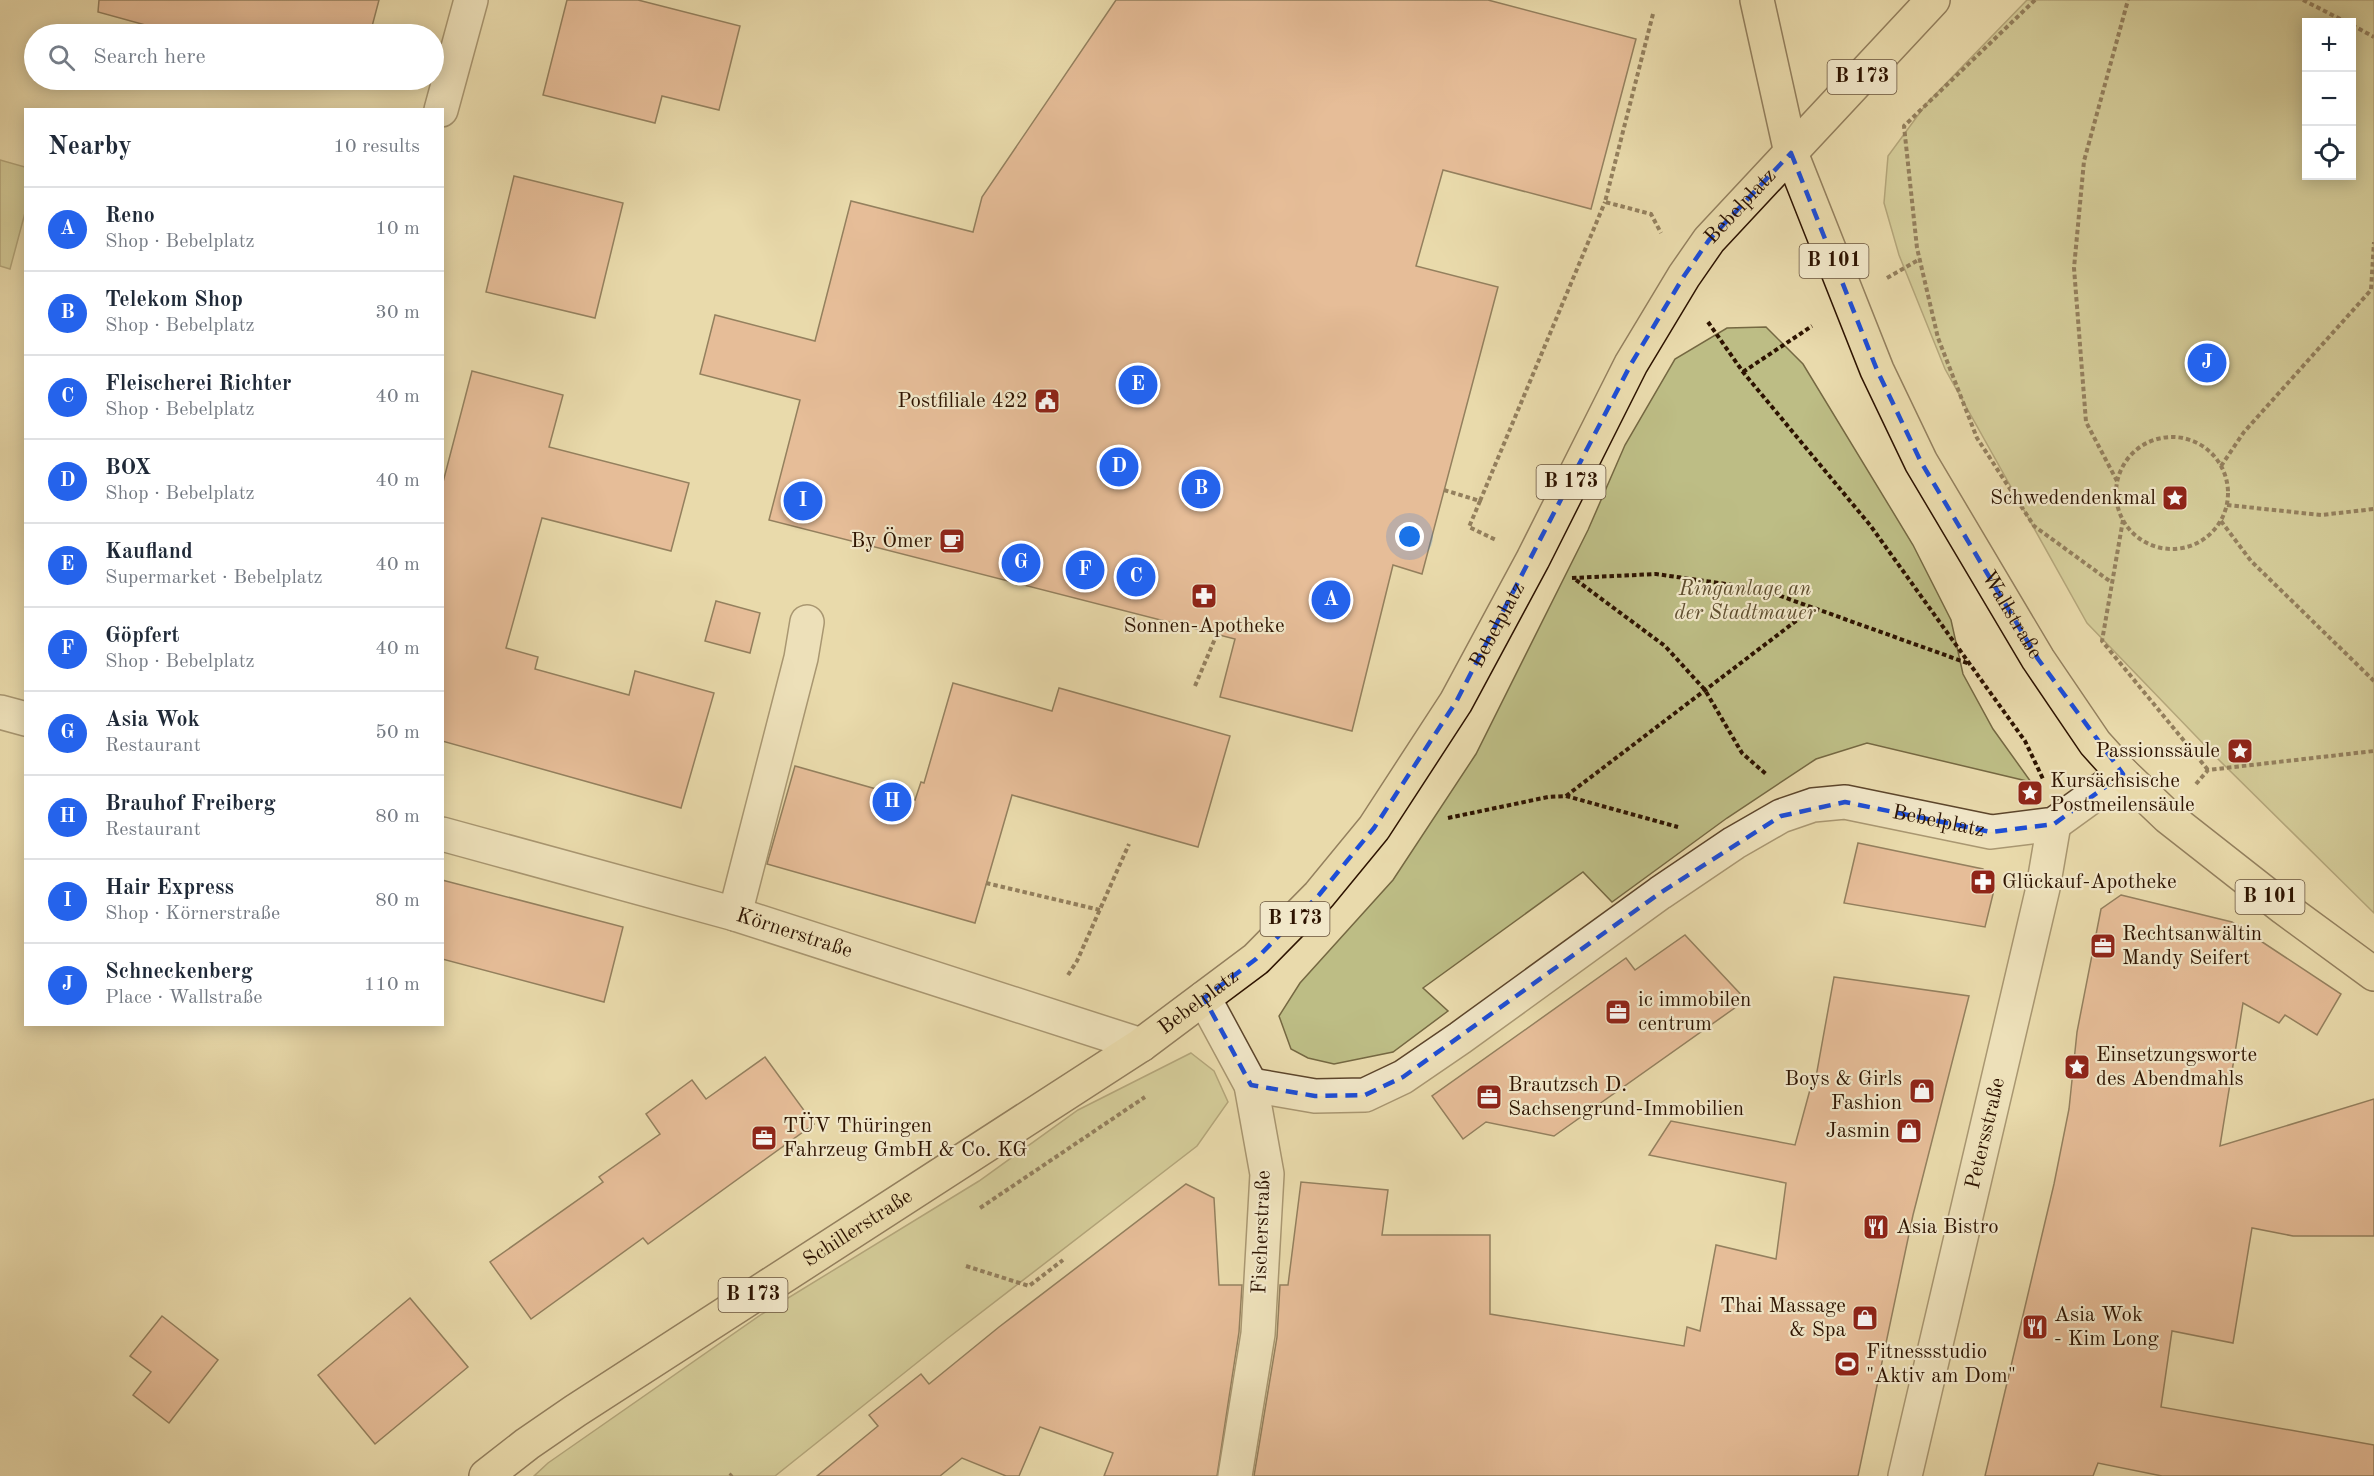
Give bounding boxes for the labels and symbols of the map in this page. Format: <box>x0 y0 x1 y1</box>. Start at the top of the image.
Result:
road number: B 173 <box>1828 60 1896 94</box>
street label: Bebelplatz <box>1701 165 1780 248</box>
road number: B 101 <box>1800 244 1868 278</box>
pin: J <box>2188 340 2226 386</box>
pin: E <box>1118 362 1158 408</box>
public building icon: Postfiliale 422 <box>1032 386 1062 416</box>
place label: Postfiliale 422 <box>897 391 1028 412</box>
pin: D <box>1100 444 1138 490</box>
road number: B 173 <box>1536 465 1606 499</box>
pin: B <box>1182 466 1220 512</box>
pin: I <box>784 478 822 524</box>
place icon: Schwedendenkmal <box>2160 483 2190 513</box>
place label: Schwedendenkmal <box>1990 488 2156 509</box>
your location <box>1395 522 1424 551</box>
cafe icon: By Ömer <box>937 526 967 556</box>
place label: By Ömer <box>851 527 932 552</box>
pin: G <box>1002 540 1040 586</box>
pin: F <box>1066 548 1104 592</box>
pin: C <box>1116 554 1156 600</box>
street label: Wallstraße <box>1978 567 2046 663</box>
pin: A <box>1312 578 1350 622</box>
street label: Bebelplatz <box>1466 579 1529 671</box>
park label: Ringanlage an der Stadtmauer <box>1674 579 1817 624</box>
pharmacy icon: Sonnen-Apotheke <box>1189 581 1219 611</box>
place label: Sonnen-Apotheke <box>1123 616 1285 637</box>
place icon: Passionssäule <box>2225 736 2255 766</box>
place label: Passionssäule <box>2095 741 2220 762</box>
place label: Kursächsische Postmeilensäule <box>2050 771 2195 816</box>
place icon: Kursächsische Postmeilensäule <box>2015 778 2045 808</box>
pin: H <box>872 780 912 824</box>
street label: Bebelplatz <box>1890 801 1987 841</box>
pharmacy icon: Glückauf-Apotheke <box>1968 867 1998 897</box>
place label: Glückauf-Apotheke <box>2002 872 2177 893</box>
road number: B 101 <box>2236 880 2304 914</box>
road number: B 173 <box>1260 902 1330 936</box>
street label: Körnerstraße <box>734 905 855 962</box>
place label: Rechtsanwältin Mandy Seifert <box>2122 924 2262 969</box>
office icon: Rechtsanwältin Mandy Seifert <box>2088 931 2118 961</box>
street label: Bebelplatz <box>1155 966 1242 1039</box>
place label: ic immobilen centrum <box>1638 990 1751 1035</box>
office icon: ic immobilen centrum <box>1603 997 1633 1027</box>
place label: Einsetzungsworte des Abendmahls <box>2096 1045 2257 1090</box>
place icon: Einsetzungsworte des Abendmahls <box>2062 1052 2092 1082</box>
place label: Boys & Girls Fashion <box>1784 1069 1902 1114</box>
place label: Brautzsch D. Sachsengrund-Immobilien <box>1508 1075 1744 1120</box>
street label: Petersstraße <box>1962 1075 2009 1191</box>
shop icon: Boys & Girls Fashion <box>1907 1076 1937 1106</box>
office icon: Brautzsch D. Sachsengrund-Immobilien <box>1474 1082 1504 1112</box>
place label: TÜV Thüringen Fahrzeug GmbH & Co. KG <box>783 1112 1027 1161</box>
shop icon: Jasmin <box>1894 1116 1924 1146</box>
place label: Jasmin <box>1825 1121 1890 1142</box>
office icon: TÜV Thüringen Fahrzeug GmbH & Co. KG <box>749 1123 779 1153</box>
street label: Fischerstraße <box>1249 1170 1275 1294</box>
street label: Schillerstraße <box>800 1185 916 1271</box>
restaurant icon: Asia Bistro <box>1861 1212 1891 1242</box>
place label: Asia Bistro <box>1896 1217 1999 1238</box>
road number: B 173 <box>718 1278 788 1312</box>
place label: Thai Massage & Spa <box>1720 1296 1846 1341</box>
shop icon: Thai Massage & Spa <box>1850 1303 1880 1333</box>
place label: Asia Wok - Kim Long <box>2054 1305 2160 1350</box>
restaurant icon: Asia Wok - Kim Long <box>2020 1312 2050 1342</box>
place label: Fitnessstudio "Aktiv am Dom" <box>1866 1342 2016 1387</box>
sports icon: Fitnessstudio "Aktiv am Dom" <box>1832 1349 1862 1379</box>

